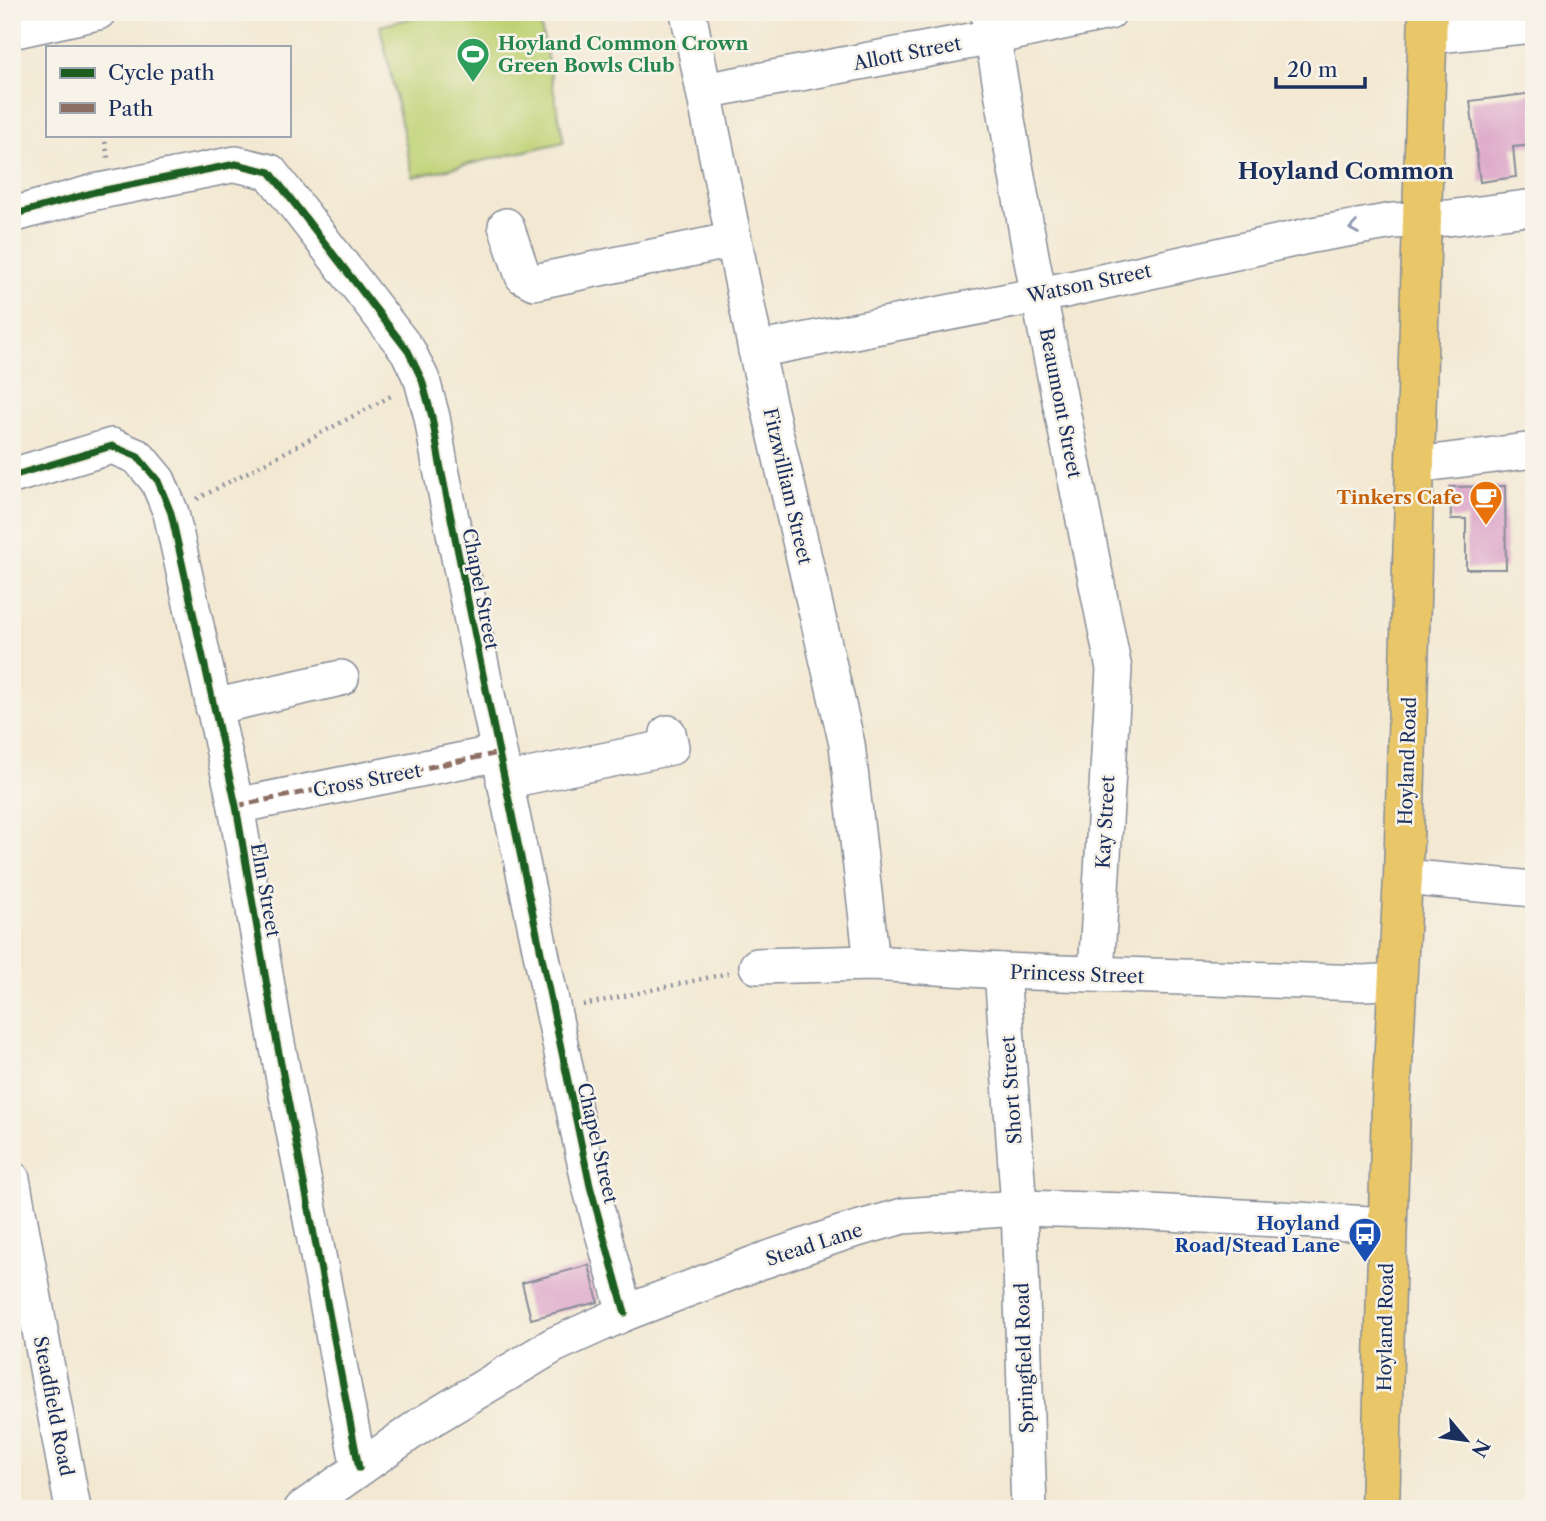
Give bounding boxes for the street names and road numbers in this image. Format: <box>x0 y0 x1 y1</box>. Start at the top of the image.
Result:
street label: Allott Street <box>850 32 963 75</box>
street label: Watson Street <box>1024 259 1154 308</box>
street label: Beaumont Street <box>1035 326 1086 480</box>
street label: Fitzwilliam Street <box>758 406 817 567</box>
street label: Chapel Street <box>457 526 504 652</box>
street label: Hoyland Road <box>1394 696 1421 826</box>
street label: Cross Street <box>311 759 423 802</box>
street label: Kay Street <box>1092 775 1119 869</box>
street label: Elm Street <box>246 841 285 939</box>
street label: Princess Street <box>1009 961 1145 988</box>
street label: Short Street <box>996 1035 1027 1145</box>
street label: Chapel Street <box>572 1080 623 1206</box>
street label: Stead Lane <box>763 1218 865 1271</box>
street label: Hoyland Road <box>1373 1262 1398 1391</box>
street label: Springfield Road <box>1010 1282 1039 1434</box>
street label: Steadfield Road <box>29 1334 78 1479</box>

